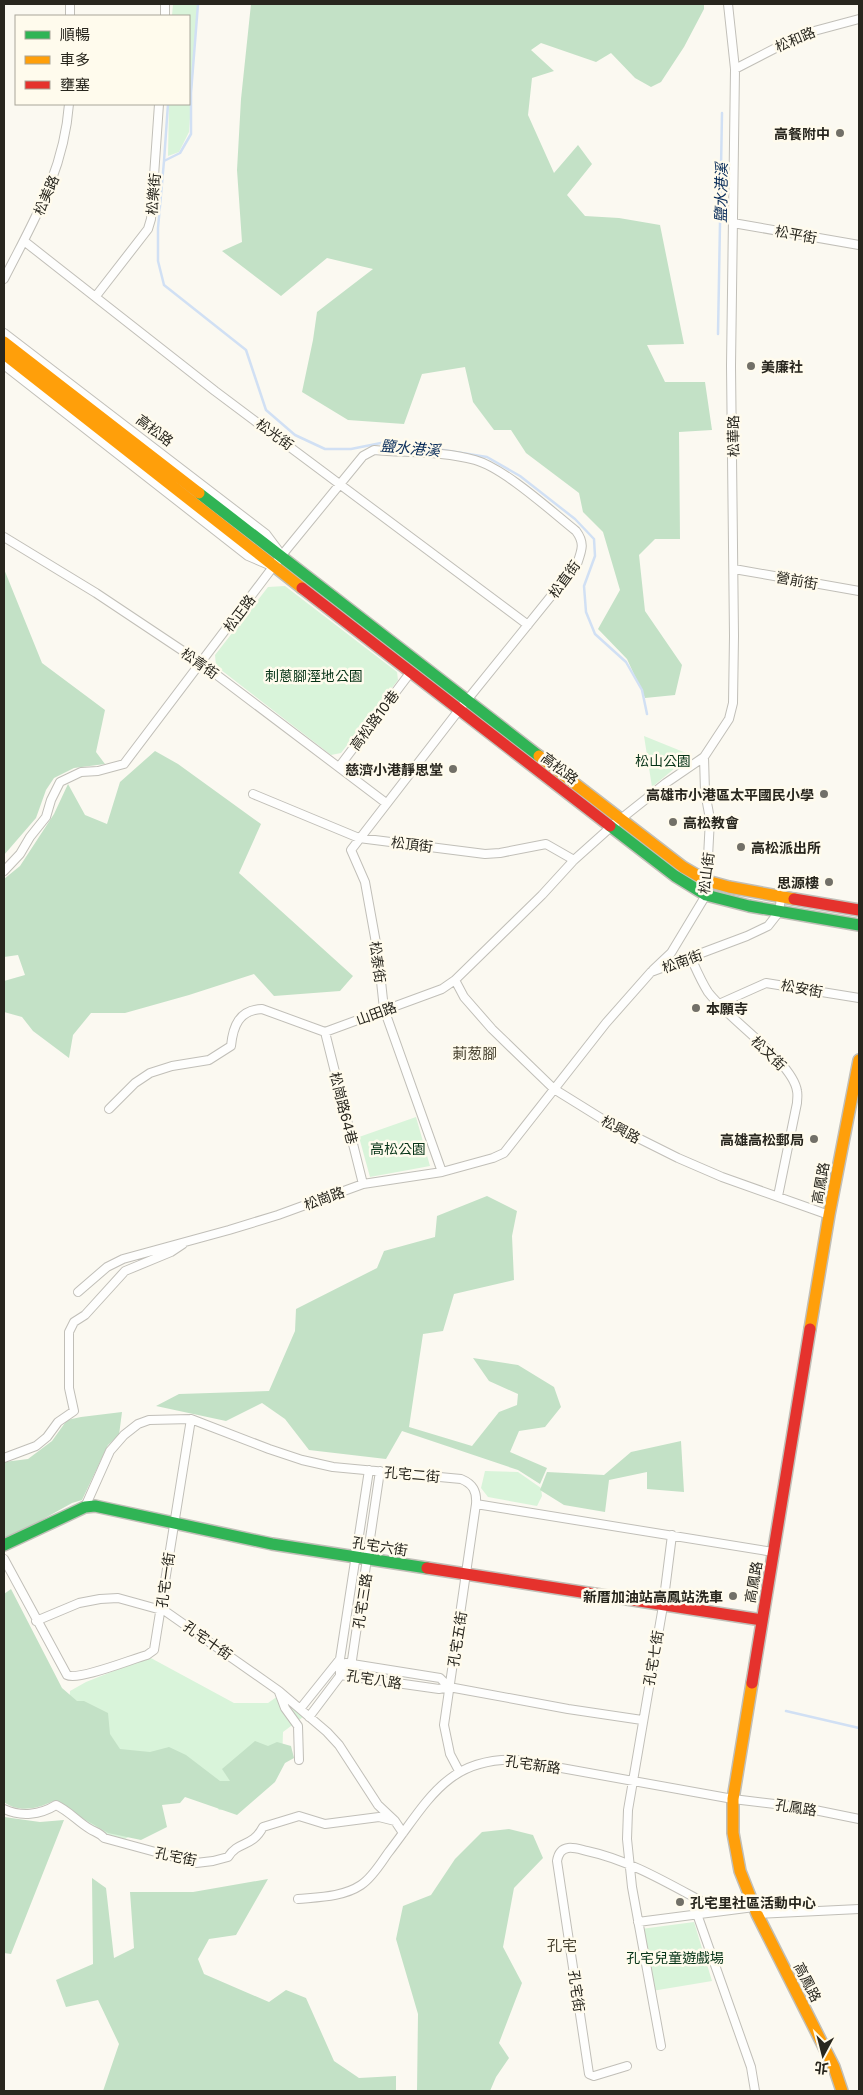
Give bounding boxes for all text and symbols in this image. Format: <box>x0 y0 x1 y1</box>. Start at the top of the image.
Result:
legend <box>15 15 190 105</box>
street label: 松和路 <box>772 23 818 55</box>
text: 順暢 <box>60 25 90 44</box>
text: 車多 <box>60 50 90 69</box>
text: 壅塞 <box>60 75 90 94</box>
place label: 高餐附中 <box>774 125 830 142</box>
marker: 高餐附中 <box>834 127 846 139</box>
water label: 鹽水港溪 <box>711 161 731 223</box>
street label: 松美路 <box>30 172 62 218</box>
street label: 松樂街 <box>143 172 163 216</box>
street label: 松平街 <box>774 222 818 246</box>
place label: 美廉社 <box>761 358 803 375</box>
marker: 美廉社 <box>745 360 757 372</box>
street label: 高松路 <box>133 411 177 449</box>
street label: 松光街 <box>253 415 297 453</box>
street label: 松華路 <box>724 415 742 457</box>
water label: 鹽水港溪 <box>379 436 443 460</box>
street label: 松直街 <box>545 557 583 601</box>
street label: 營前街 <box>775 568 819 592</box>
street label: 松正路 <box>220 591 258 635</box>
street label: 松青街 <box>178 644 222 682</box>
park label: 刺蔥腳溼地公園 <box>265 667 363 684</box>
street label: 高松路10巷 <box>346 687 402 753</box>
street label: 高松路 <box>538 749 582 787</box>
park label: 松山公園 <box>635 752 691 769</box>
place label: 慈濟小港靜思堂 <box>345 761 443 778</box>
marker: 慈濟小港靜思堂 <box>447 763 459 775</box>
place label: 高雄市小港區太平國民小學 <box>646 786 814 803</box>
marker: 高雄市小港區太平國民小學 <box>818 788 830 800</box>
place label: 高松教會 <box>683 814 739 831</box>
marker: 高松教會 <box>667 816 679 828</box>
street label: 松頂街 <box>390 833 434 855</box>
place label: 高松派出所 <box>751 839 821 856</box>
marker: 高松派出所 <box>735 841 747 853</box>
street label: 松山街 <box>695 851 717 895</box>
place label: 思源樓 <box>777 874 819 891</box>
marker: 思源樓 <box>823 876 835 888</box>
street label: 松泰街 <box>367 940 389 984</box>
street label: 松南街 <box>659 946 705 976</box>
street label: 松安街 <box>780 976 824 1000</box>
street label: 山田路 <box>353 998 399 1028</box>
place label: 本願寺 <box>706 1000 748 1017</box>
marker: 本願寺 <box>690 1002 702 1014</box>
street label: 松文街 <box>748 1032 790 1074</box>
district label: 莿葱腳 <box>452 1044 498 1063</box>
street label: 松崗路64巷 <box>327 1070 361 1146</box>
street label: 松興路 <box>598 1112 644 1146</box>
place label: 高雄高松郵局 <box>720 1131 804 1148</box>
marker: 高雄高松郵局 <box>808 1133 820 1145</box>
park label: 高松公園 <box>370 1140 426 1157</box>
street label: 高鳳路 <box>808 1161 832 1205</box>
street label: 松崗路 <box>301 1183 347 1213</box>
street label: 孔宅二街 <box>383 1463 441 1485</box>
street label: 孔宅六街 <box>351 1533 409 1559</box>
street label: 孔宅一街 <box>153 1551 177 1609</box>
street label: 高鳳路 <box>741 1560 765 1604</box>
street label: 孔宅三路 <box>349 1572 375 1630</box>
place label: 新厝加油站高鳳站洗車 <box>583 1588 723 1605</box>
marker: 新厝加油站高鳳站洗車 <box>727 1590 739 1602</box>
street label: 孔宅五街 <box>444 1610 470 1668</box>
street label: 孔宅十街 <box>180 1617 236 1663</box>
street label: 孔宅七街 <box>640 1629 666 1687</box>
street label: 孔宅八路 <box>345 1666 403 1692</box>
street label: 孔宅新路 <box>504 1752 562 1776</box>
street label: 孔鳳路 <box>774 1795 818 1819</box>
street label: 孔宅街 <box>154 1843 198 1869</box>
place label: 孔宅里社區活動中心 <box>690 1894 816 1911</box>
marker: 孔宅里社區活動中心 <box>674 1896 686 1908</box>
district label: 孔宅 <box>547 1936 577 1955</box>
park label: 孔宅兒童遊戲場 <box>626 1949 724 1966</box>
street label: 高鳳路 <box>791 1959 825 2005</box>
street label: 孔宅街 <box>566 1969 588 2013</box>
north arrow <box>798 2030 848 2080</box>
text: 北 <box>813 2059 829 2078</box>

